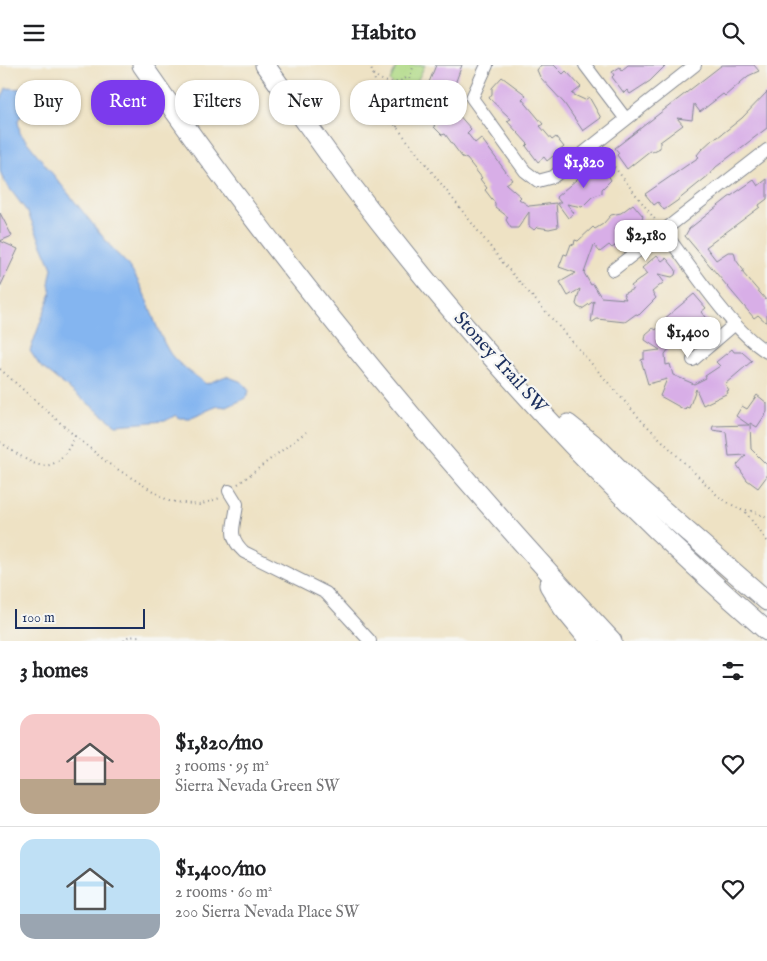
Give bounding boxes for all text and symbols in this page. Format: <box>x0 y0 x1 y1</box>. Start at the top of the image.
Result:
icon: menu <box>20 19 48 47</box>
text: Habito <box>351 19 416 47</box>
icon: search <box>719 19 747 47</box>
chip: Buy <box>15 80 81 125</box>
chip: Rent <box>91 80 165 125</box>
chip: Filters <box>175 80 259 125</box>
chip: New <box>269 80 340 125</box>
chip: Apartment <box>350 80 467 125</box>
pin: $1,820 <box>543 147 625 189</box>
text: $1,820 <box>564 153 604 173</box>
pin: $2,180 <box>605 219 687 262</box>
text: $2,180 <box>626 226 666 246</box>
street label: Stoney Trail SW <box>448 307 553 419</box>
pin: $1,400 <box>647 317 729 359</box>
text: $1,400 <box>666 323 710 343</box>
scale bar <box>15 606 145 629</box>
text: 100 m <box>22 609 55 627</box>
icon: filters <box>719 657 747 685</box>
text: 3 homes <box>20 658 88 685</box>
text: $1,820/mo <box>175 730 263 757</box>
icon: home <box>60 734 120 794</box>
icon: heart <box>719 750 747 778</box>
text: 3 rooms · 95 m² <box>175 757 269 777</box>
text: Sierra Nevada Green SW <box>175 777 339 797</box>
text: $1,400/mo <box>175 856 266 883</box>
icon: home <box>60 859 120 919</box>
icon: heart <box>719 875 747 903</box>
text: 2 rooms · 60 m² <box>175 883 273 903</box>
text: 200 Sierra Nevada Place SW <box>175 903 359 923</box>

